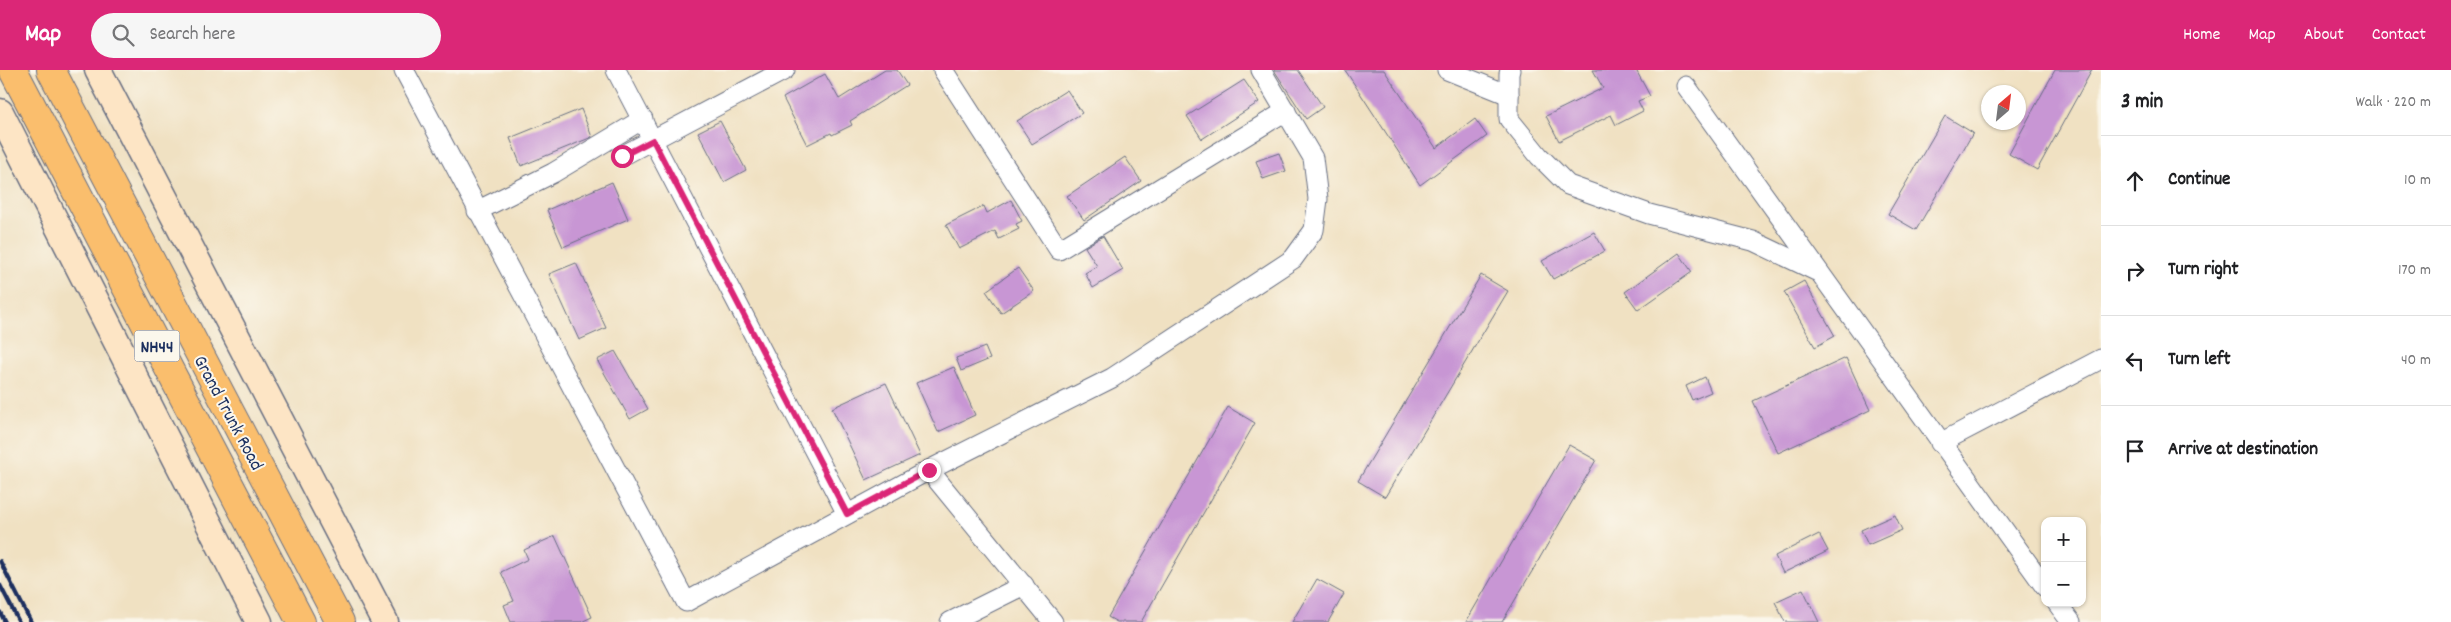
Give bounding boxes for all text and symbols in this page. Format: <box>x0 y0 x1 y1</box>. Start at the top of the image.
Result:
search box <box>91 13 441 58</box>
text: Map <box>25 18 61 52</box>
icon: search <box>109 21 137 49</box>
text: Search here <box>149 22 235 49</box>
text: Home <box>2183 23 2220 48</box>
text: Map <box>2248 23 2276 48</box>
text: About <box>2304 23 2344 48</box>
text: Contact <box>2372 23 2426 48</box>
north arrow <box>1981 85 2026 130</box>
text: 3 min <box>2121 88 2163 118</box>
text: Walk · 220 m <box>2356 91 2431 114</box>
route start <box>611 145 634 168</box>
icon: ahead <box>2121 167 2149 195</box>
text: Continue <box>2168 167 2230 194</box>
text: 10 m <box>2404 169 2431 192</box>
icon: right <box>2121 257 2149 285</box>
text: Turn right <box>2168 257 2239 284</box>
text: 170 m <box>2398 259 2431 282</box>
road number: NH44 <box>134 330 180 362</box>
icon: left <box>2121 347 2149 375</box>
text: Turn left <box>2168 347 2231 374</box>
text: 40 m <box>2401 349 2431 372</box>
street label: Grand Trunk Road <box>185 351 269 476</box>
icon: arrive <box>2121 437 2149 465</box>
text: Arrive at destination <box>2168 437 2318 464</box>
route end <box>918 459 941 482</box>
map controls <box>2041 517 2086 607</box>
button: + <box>2041 517 2086 562</box>
button: − <box>2041 562 2086 607</box>

